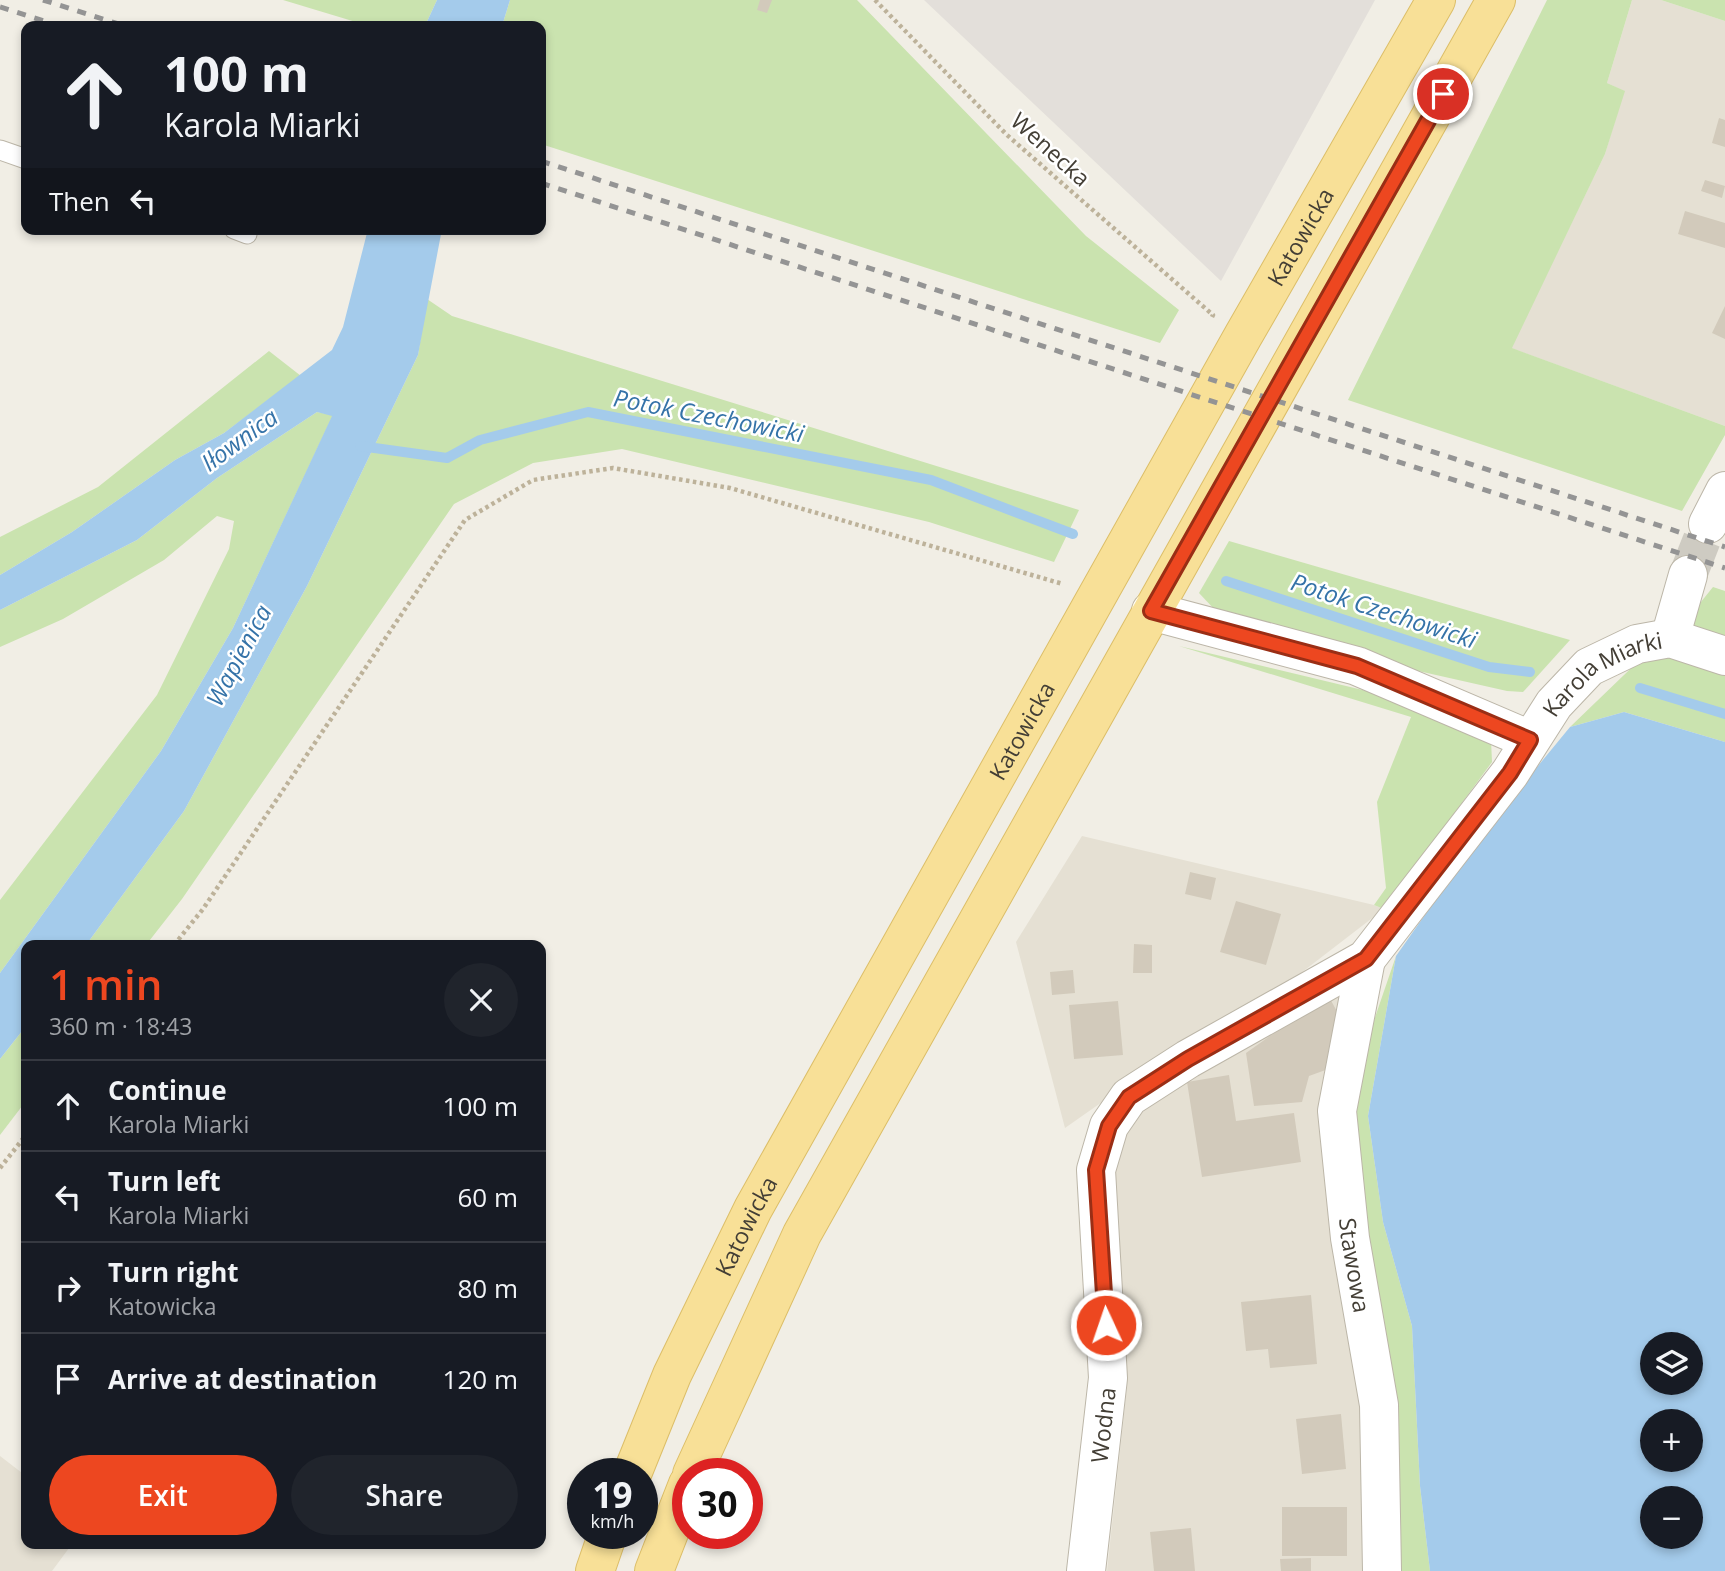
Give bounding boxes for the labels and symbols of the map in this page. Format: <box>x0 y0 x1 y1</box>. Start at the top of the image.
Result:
pin <box>1413 64 1473 124</box>
street label: Wenecka <box>1004 105 1098 193</box>
street label: Katowicka <box>1259 182 1341 292</box>
water label: Potok Czechowicki <box>611 380 808 450</box>
water label: Iłownica <box>194 400 284 478</box>
water label: Potok Czechowicki <box>1287 564 1482 656</box>
water label: Wapienica <box>198 598 279 711</box>
street label: Karola Miarki <box>1534 624 1665 723</box>
street label: Katowicka <box>981 676 1062 786</box>
street label: Katowicka <box>707 1170 784 1281</box>
street label: Stawowa <box>1332 1216 1379 1315</box>
position arrow <box>1069 1288 1143 1362</box>
street label: Wodna <box>1082 1385 1123 1465</box>
speed limit sign: 30 <box>672 1458 763 1549</box>

